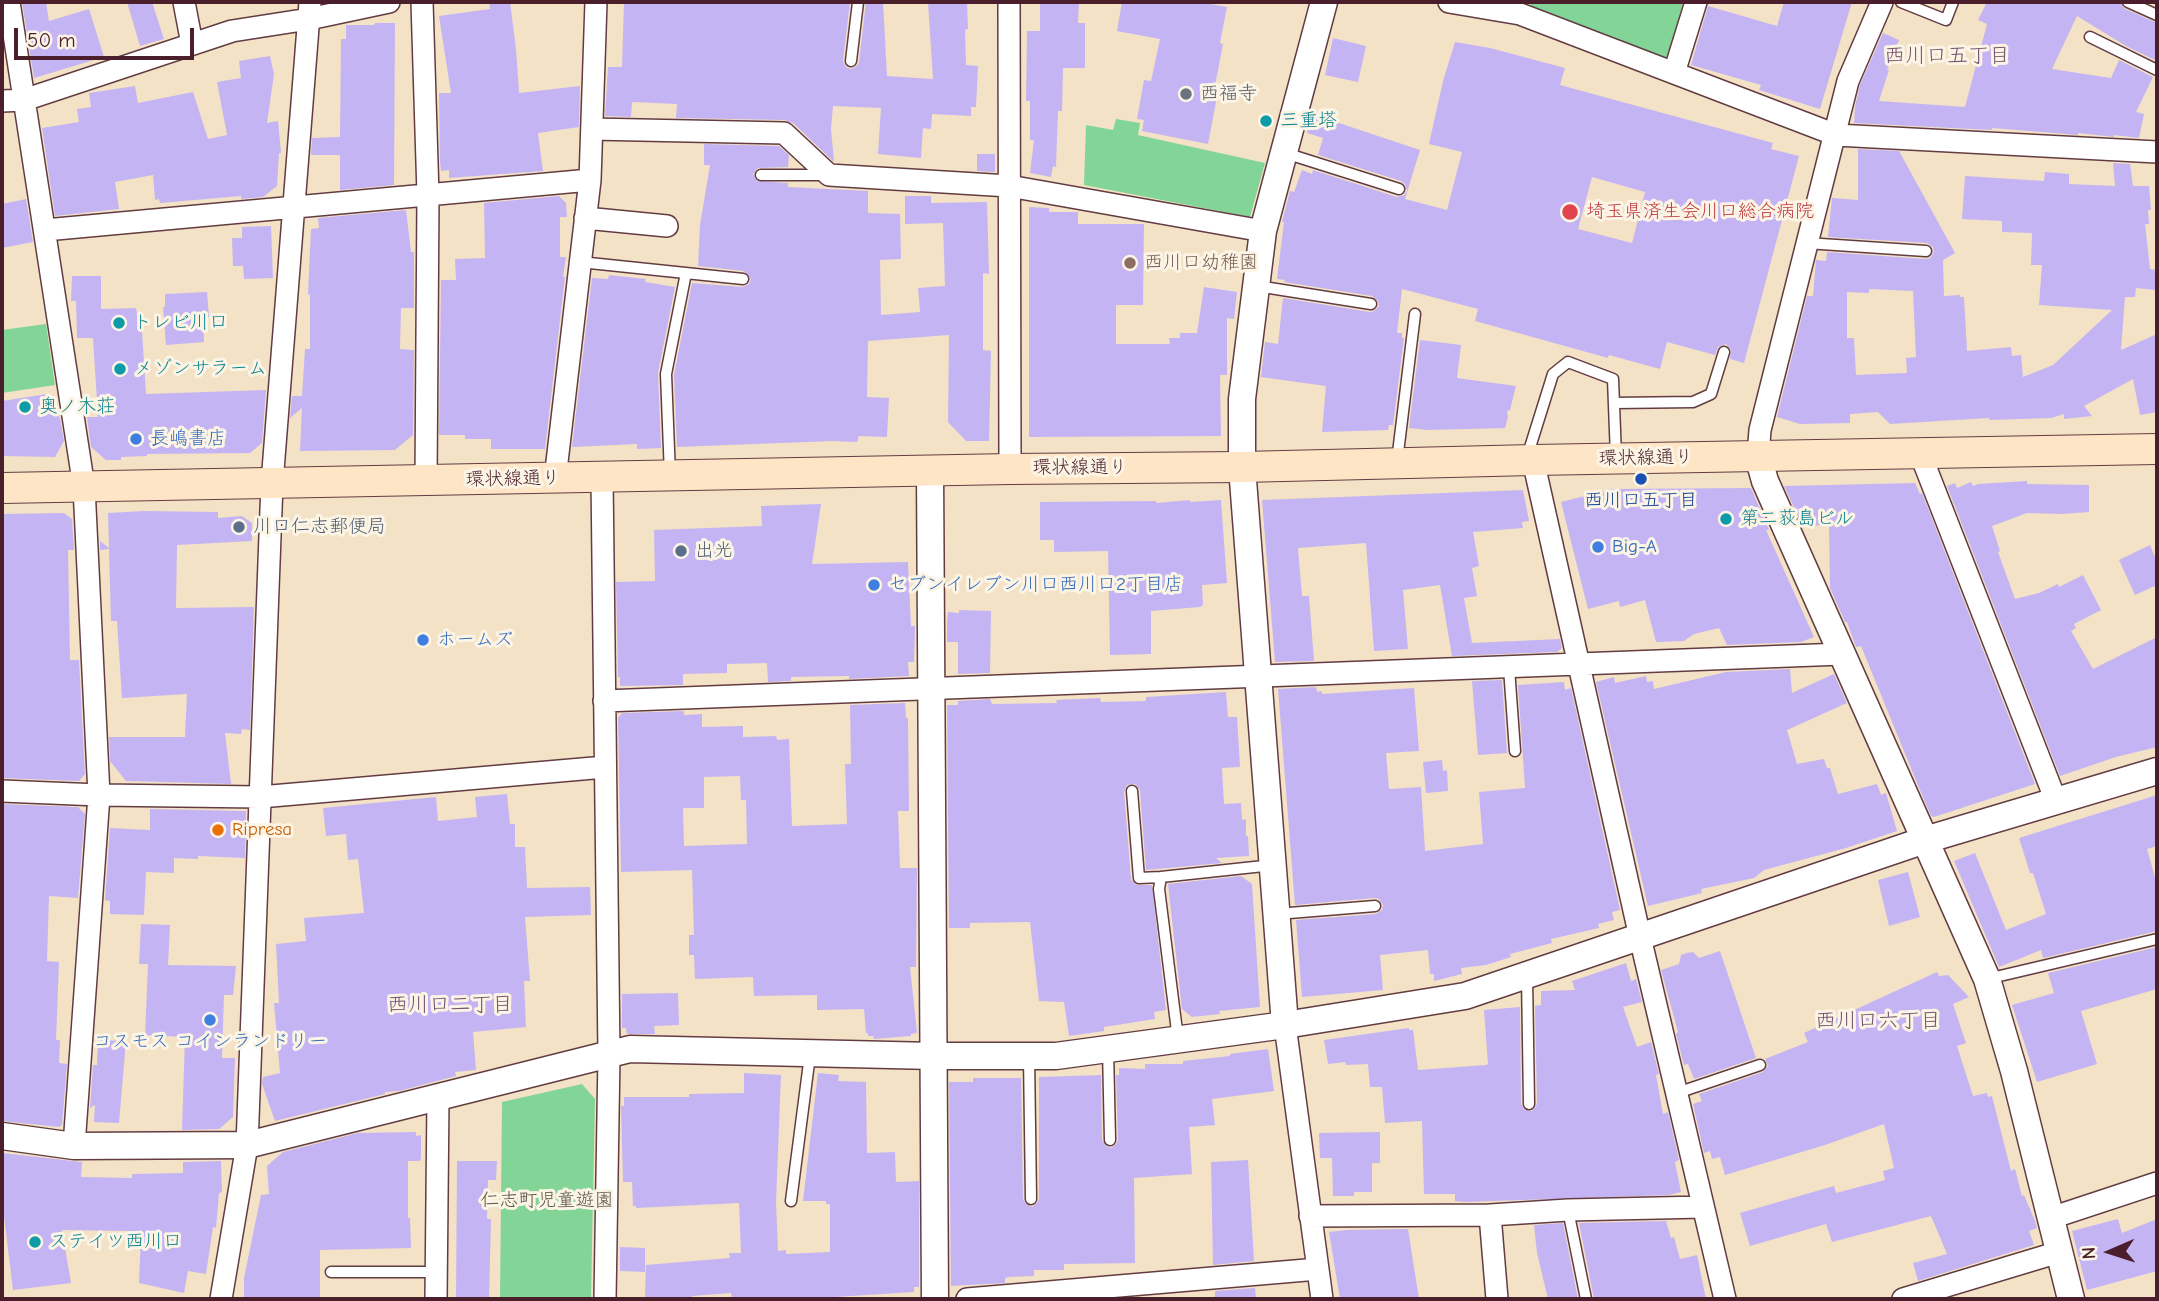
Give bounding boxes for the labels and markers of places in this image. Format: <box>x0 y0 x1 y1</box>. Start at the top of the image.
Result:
place label: 西福寺 <box>1200 83 1257 105</box>
marker: 西福寺 <box>1178 86 1194 102</box>
place label: 三重塔 <box>1280 110 1337 132</box>
marker: 三重塔 <box>1258 113 1274 129</box>
place label: 埼玉県済生会川口総合病院 <box>1586 201 1814 223</box>
marker: 埼玉県済生会川口総合病院 <box>1560 202 1580 222</box>
place label: 西川口幼稚園 <box>1144 252 1258 274</box>
marker: 西川口幼稚園 <box>1122 255 1138 271</box>
place label: トレビ川口 <box>133 312 228 334</box>
marker: トレビ川口 <box>111 315 127 331</box>
place label: メゾンサラーム <box>134 358 267 380</box>
marker: メゾンサラーム <box>112 361 128 377</box>
place label: 奥ノ木荘 <box>39 396 115 418</box>
marker: 奥ノ木荘 <box>17 399 33 415</box>
place label: 長嶋書店 <box>150 428 226 450</box>
marker: 長嶋書店 <box>128 431 144 447</box>
marker: 西川口五丁目 <box>1633 471 1649 487</box>
place label: 西川口五丁目 <box>1584 490 1698 512</box>
place label: 第二荻島ビル <box>1740 508 1854 530</box>
marker: 第二荻島ビル <box>1718 511 1734 527</box>
place label: 川口仁志郵便局 <box>253 516 386 538</box>
marker: 川口仁志郵便局 <box>231 519 247 535</box>
place label: Big-A <box>1612 536 1657 558</box>
marker: Big-A <box>1590 539 1606 555</box>
place label: 出光 <box>695 540 733 562</box>
marker: 出光 <box>673 543 689 559</box>
place label: セブンイレブン川口西川口2丁目店 <box>888 574 1183 596</box>
marker: セブンイレブン川口西川口2丁目店 <box>866 577 882 593</box>
place label: ホームズ <box>437 629 513 651</box>
marker: ホームズ <box>415 632 431 648</box>
place label: Ripresa <box>232 819 292 841</box>
marker: Ripresa <box>210 822 226 838</box>
marker: コスモス コインランドリー <box>202 1012 218 1028</box>
place label: コスモス コインランドリー <box>93 1031 327 1053</box>
place label: ステイツ西川口 <box>49 1231 182 1253</box>
marker: ステイツ西川口 <box>27 1234 43 1250</box>

